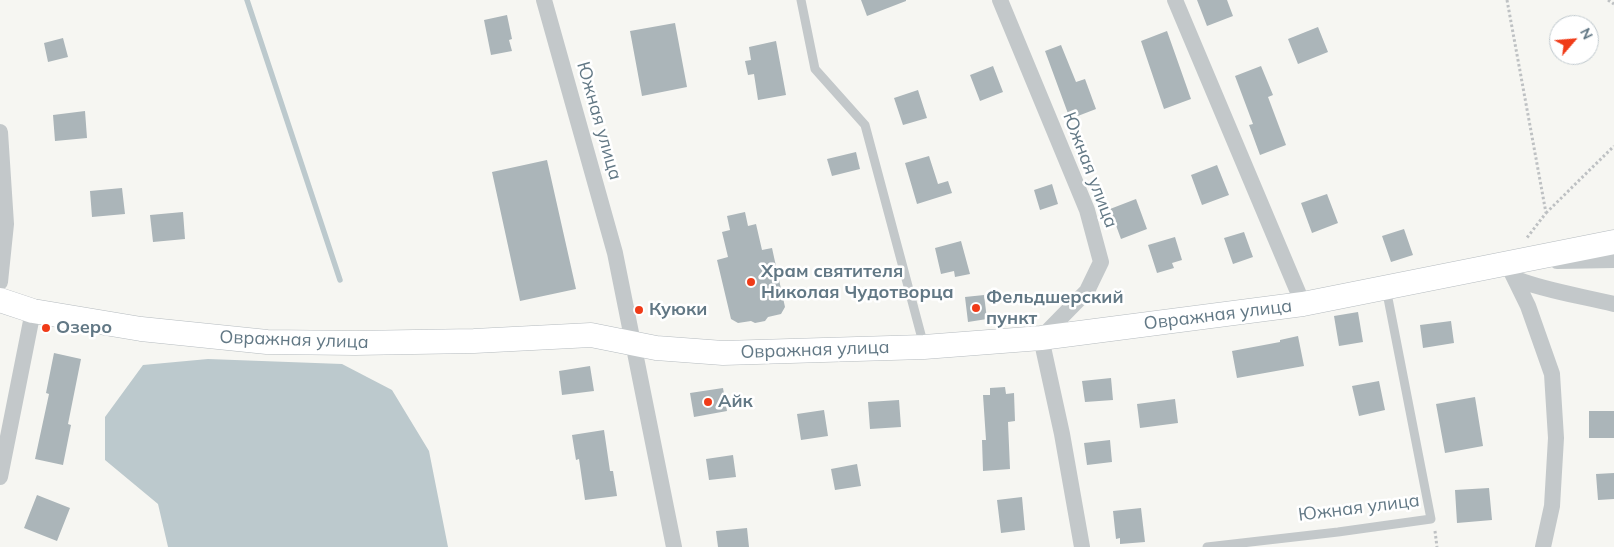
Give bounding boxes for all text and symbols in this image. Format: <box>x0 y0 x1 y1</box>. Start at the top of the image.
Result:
north arrow <box>1549 15 1599 65</box>
text: N <box>1576 25 1597 42</box>
street label: Южная улица <box>572 59 626 183</box>
street label: Южная улица <box>1058 109 1122 231</box>
place label: Храм святителя Николая Чудотворца <box>761 261 954 304</box>
marker: Храм святителя Николая Чудотворца <box>745 276 757 288</box>
place label: Фельдшерский пункт <box>986 287 1123 330</box>
street label: Овражная улица <box>1143 295 1293 335</box>
place label: Куюки <box>649 299 707 321</box>
marker: Фельдшерский пункт <box>970 302 982 314</box>
marker: Куюки <box>633 304 645 316</box>
place label: Озеро <box>56 317 112 339</box>
marker: Озеро <box>40 322 52 334</box>
street label: Овражная улица <box>219 327 369 353</box>
street label: Овражная улица <box>740 337 890 363</box>
place label: Айк <box>718 391 753 413</box>
marker: Айк <box>702 396 714 408</box>
street label: Южная улица <box>1297 490 1421 526</box>

